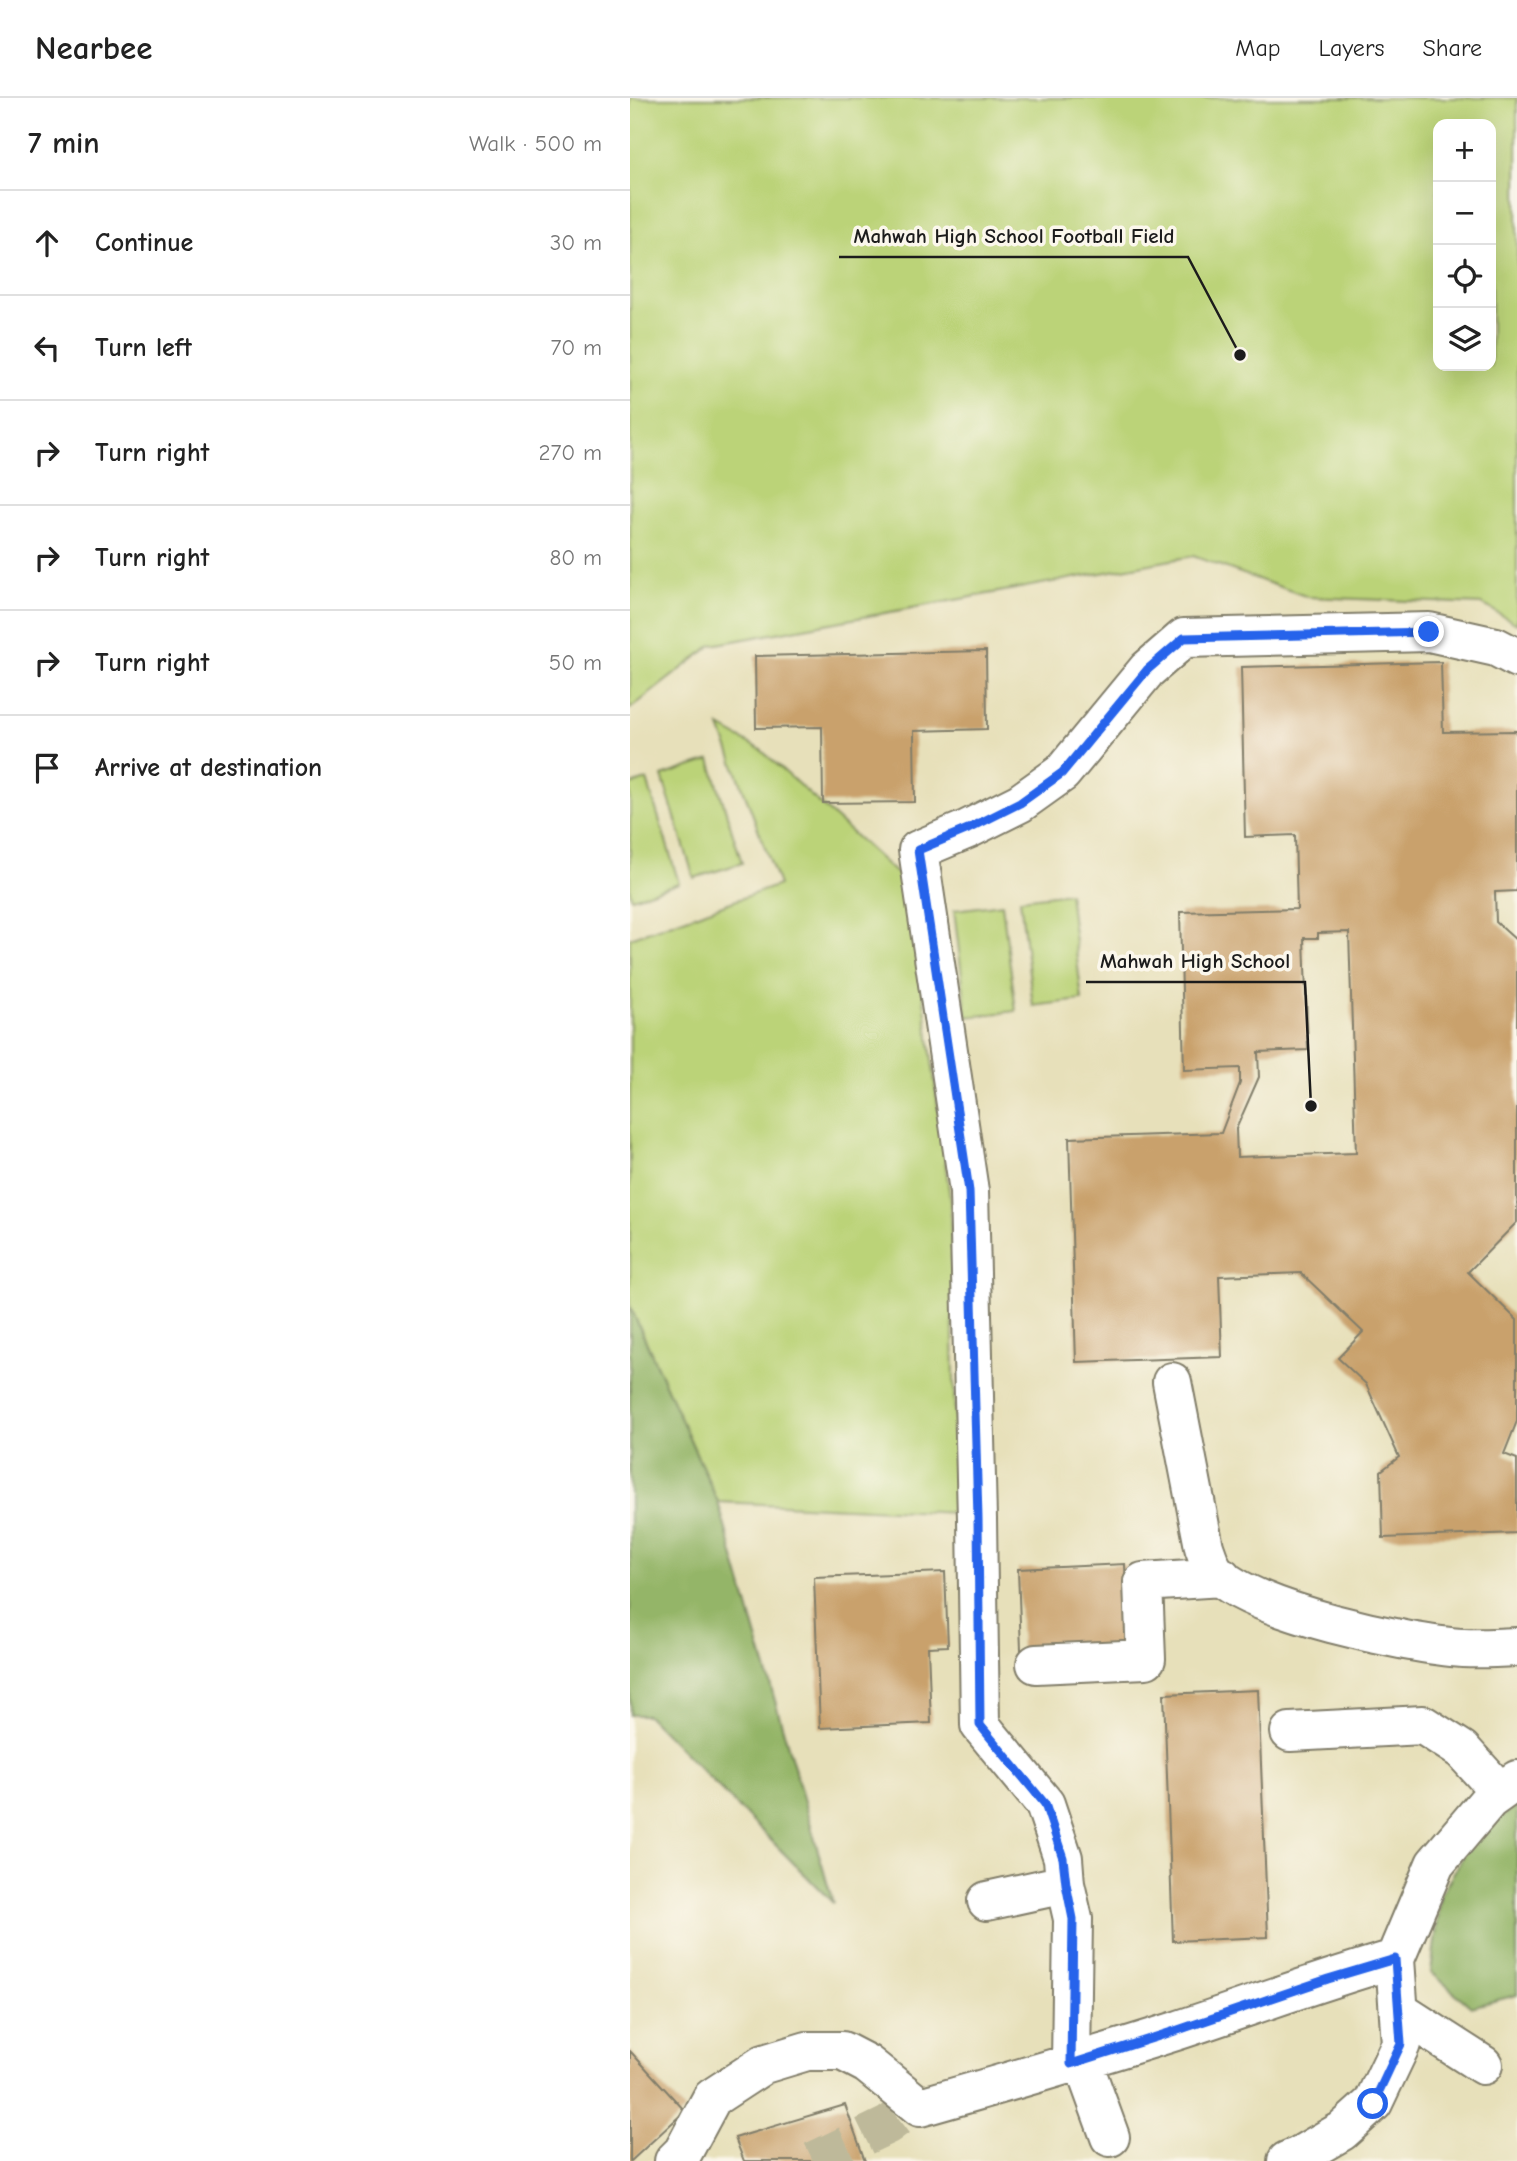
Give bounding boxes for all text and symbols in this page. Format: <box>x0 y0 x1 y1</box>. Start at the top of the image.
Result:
text: Nearbee <box>35 29 153 67</box>
text: Map <box>1235 34 1281 62</box>
text: Layers <box>1319 34 1384 62</box>
text: Share <box>1422 34 1482 62</box>
map controls <box>1433 119 1496 371</box>
button: + <box>1433 119 1496 182</box>
text: 7 min <box>28 126 100 161</box>
text: Walk · 500 m <box>469 130 602 157</box>
button: − <box>1433 182 1496 245</box>
callout: Mahwah High School Football Field <box>839 215 1188 257</box>
icon: ahead <box>28 224 66 262</box>
text: Mahwah High School Football Field <box>853 224 1175 248</box>
text: Continue <box>95 228 193 258</box>
text: 30 m <box>550 229 602 256</box>
button: locate <box>1433 245 1496 308</box>
button: layers <box>1433 308 1496 371</box>
icon: left <box>28 329 66 367</box>
text: Turn left <box>95 333 192 363</box>
text: 70 m <box>550 334 602 361</box>
icon: right <box>28 434 66 472</box>
text: Turn right <box>95 438 209 468</box>
text: 270 m <box>538 439 602 466</box>
icon: right <box>28 539 66 577</box>
text: Turn right <box>95 543 209 573</box>
text: 80 m <box>549 544 602 571</box>
route end <box>1413 616 1444 647</box>
icon: right <box>28 644 66 682</box>
text: Turn right <box>95 648 209 678</box>
text: 50 m <box>549 649 602 676</box>
icon: arrive <box>28 749 66 787</box>
text: Arrive at destination <box>95 753 322 783</box>
callout: Mahwah High School <box>1086 940 1305 982</box>
text: Mahwah High School <box>1100 949 1290 973</box>
route start <box>1357 2088 1388 2119</box>

